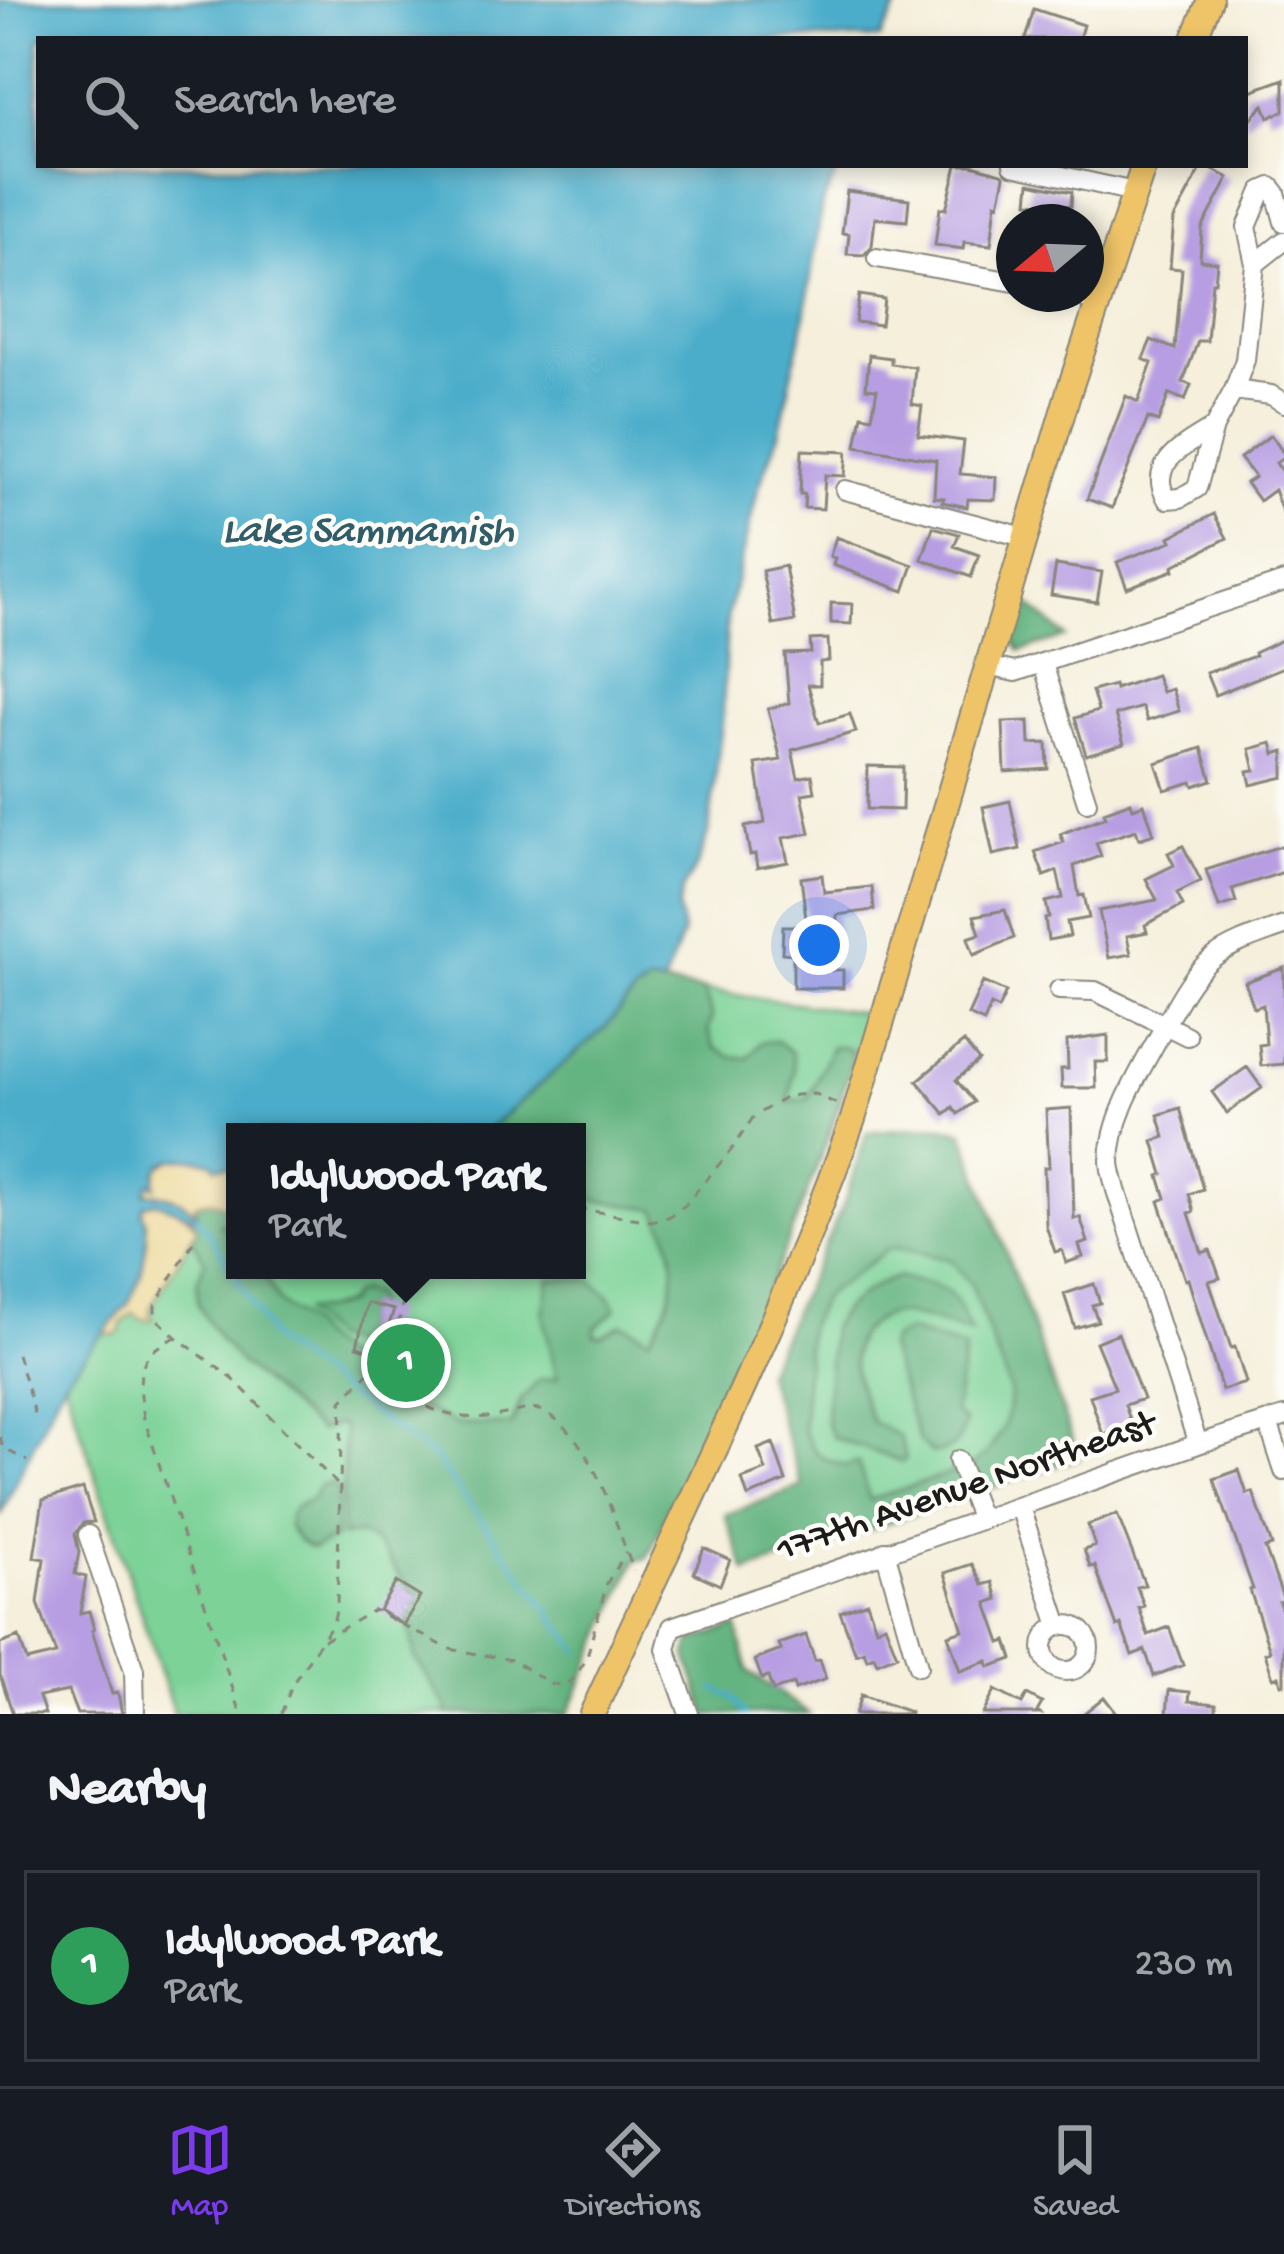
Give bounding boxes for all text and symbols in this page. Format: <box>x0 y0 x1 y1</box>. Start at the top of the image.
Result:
search box <box>36 36 1248 168</box>
icon: search <box>78 69 144 135</box>
text: Search here <box>174 76 396 129</box>
north arrow <box>996 204 1104 312</box>
water label: Lake Sammamish <box>222 509 514 558</box>
your location <box>789 915 849 975</box>
popup <box>226 1123 586 1279</box>
text: Idylwood Park <box>269 1152 543 1205</box>
text: Park <box>269 1205 344 1251</box>
pin: 1 <box>367 1318 445 1408</box>
street label: 177th Avenue Northeast <box>771 1402 1165 1576</box>
text: Nearby <box>48 1762 206 1822</box>
text: Idylwood Park <box>165 1917 439 1970</box>
text: 1 <box>82 1943 98 1989</box>
text: 230 m <box>1135 1943 1233 1989</box>
text: Park <box>165 1970 239 2016</box>
tab: Map <box>167 2117 233 2227</box>
tab: Directions <box>566 2117 700 2227</box>
tab: Saved <box>1033 2117 1117 2227</box>

